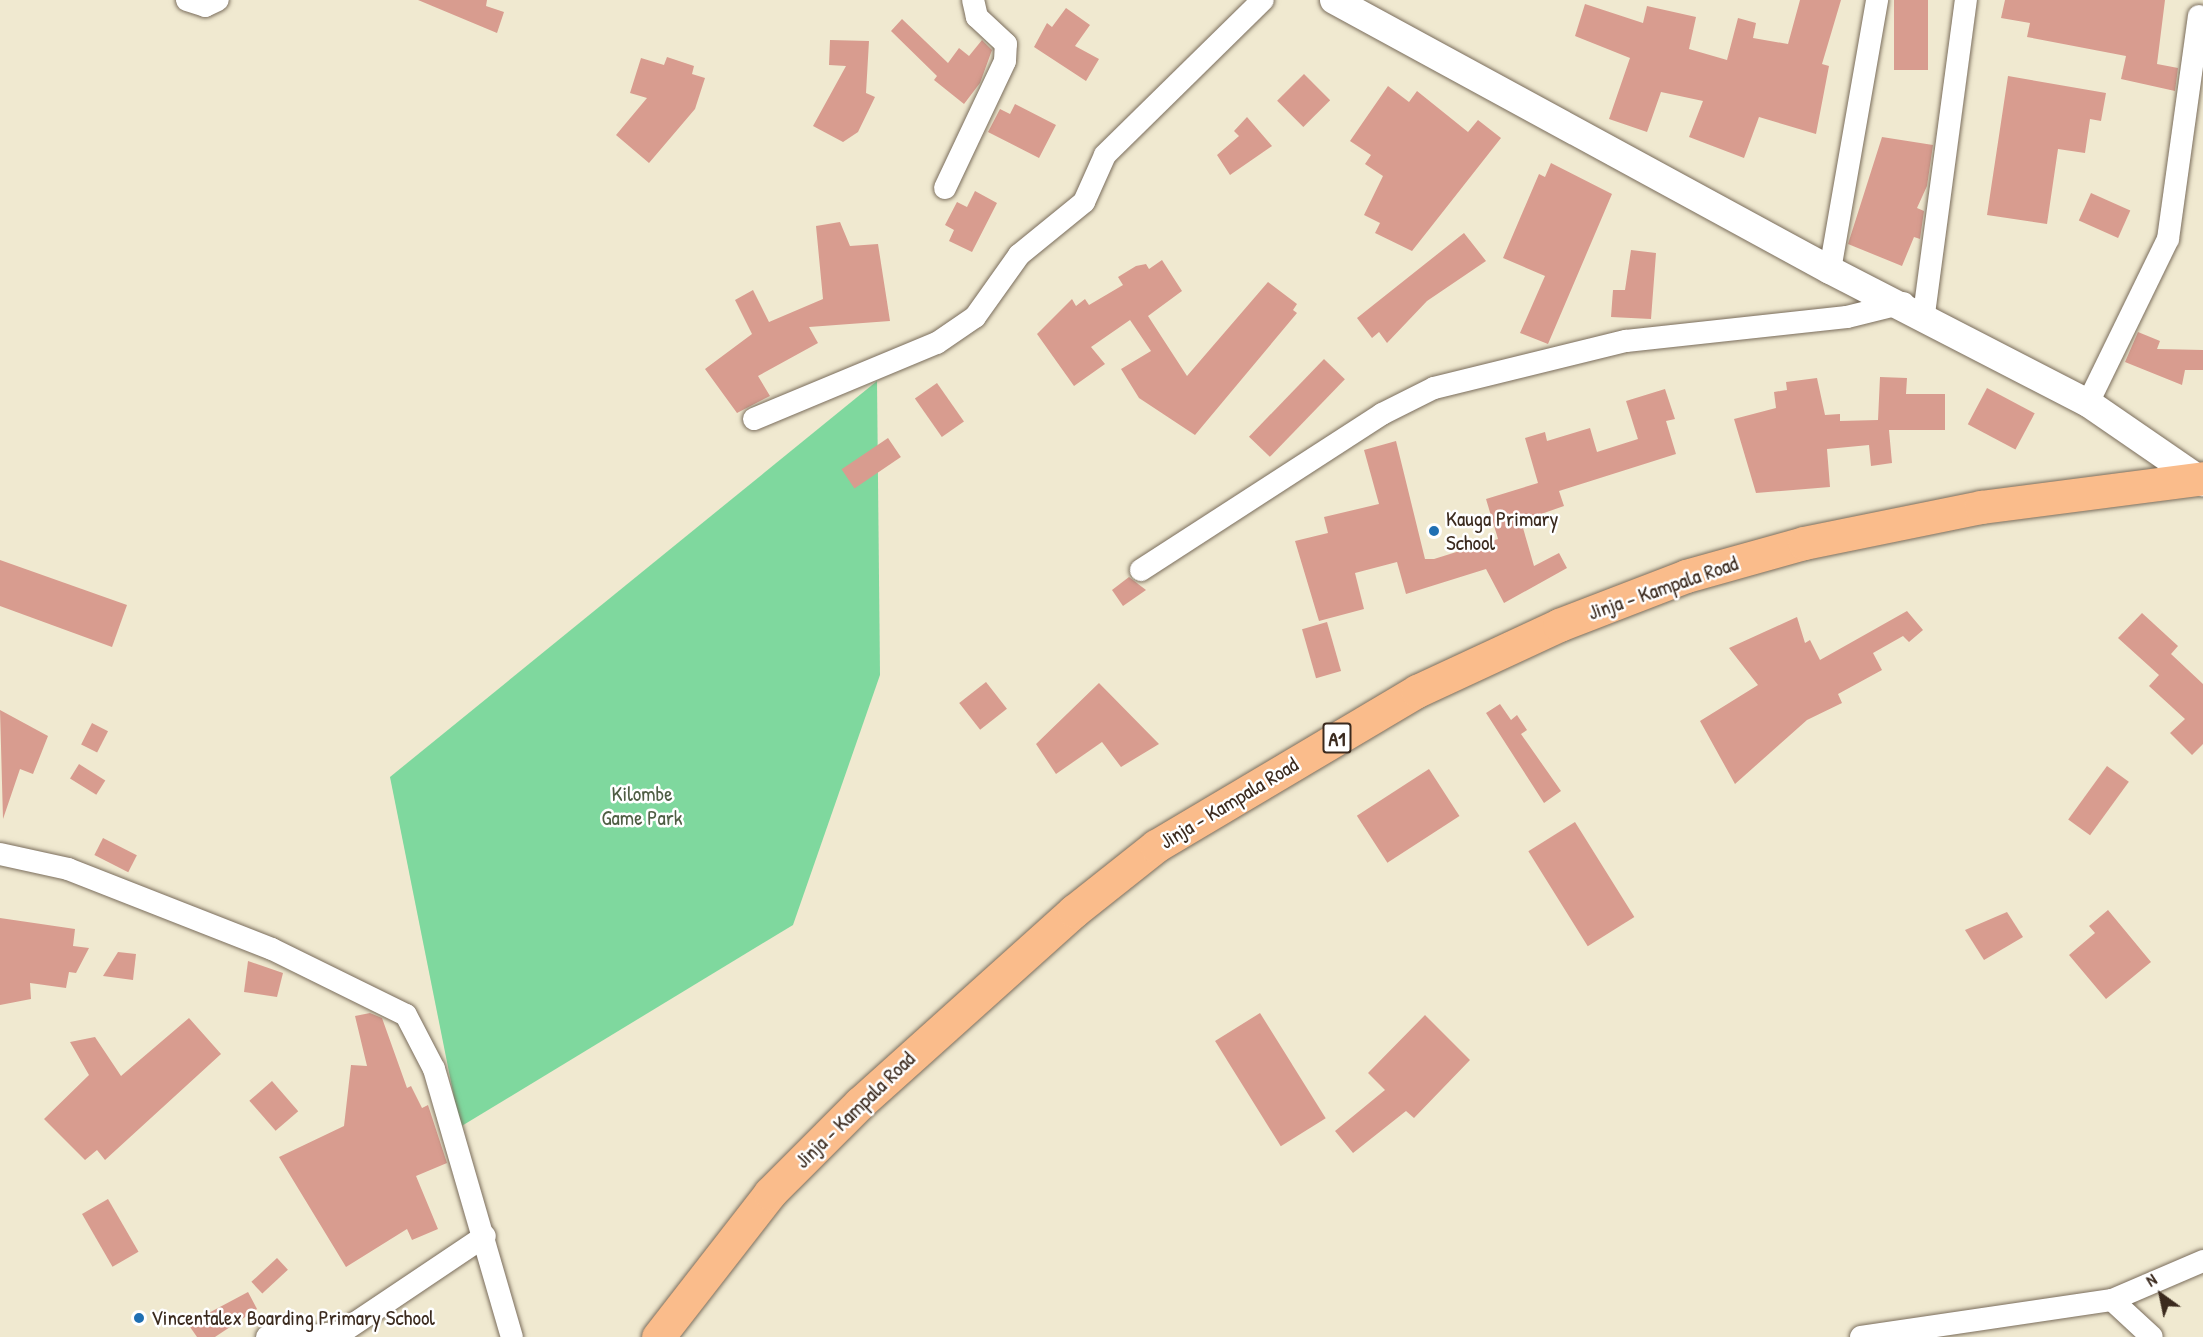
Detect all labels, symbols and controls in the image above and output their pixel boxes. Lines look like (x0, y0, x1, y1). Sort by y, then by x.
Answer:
place label: Kauga Primary School (1446, 506, 1558, 556)
marker: Kauga Primary School (1427, 524, 1441, 538)
street label: Jinja - Kampala Road (1585, 551, 1741, 625)
road number: A1 (1322, 721, 1352, 755)
street label: Jinja - Kampala Road (1155, 752, 1303, 854)
park label: Kilombe Game Park (602, 781, 682, 831)
street label: Jinja - Kampala Road (790, 1046, 920, 1174)
north arrow (2131, 1265, 2191, 1325)
text: N (2142, 1268, 2161, 1291)
place label: Vincentalex Boarding Primary School (151, 1305, 435, 1331)
marker: Vincentalex Boarding Primary School (132, 1311, 146, 1325)

